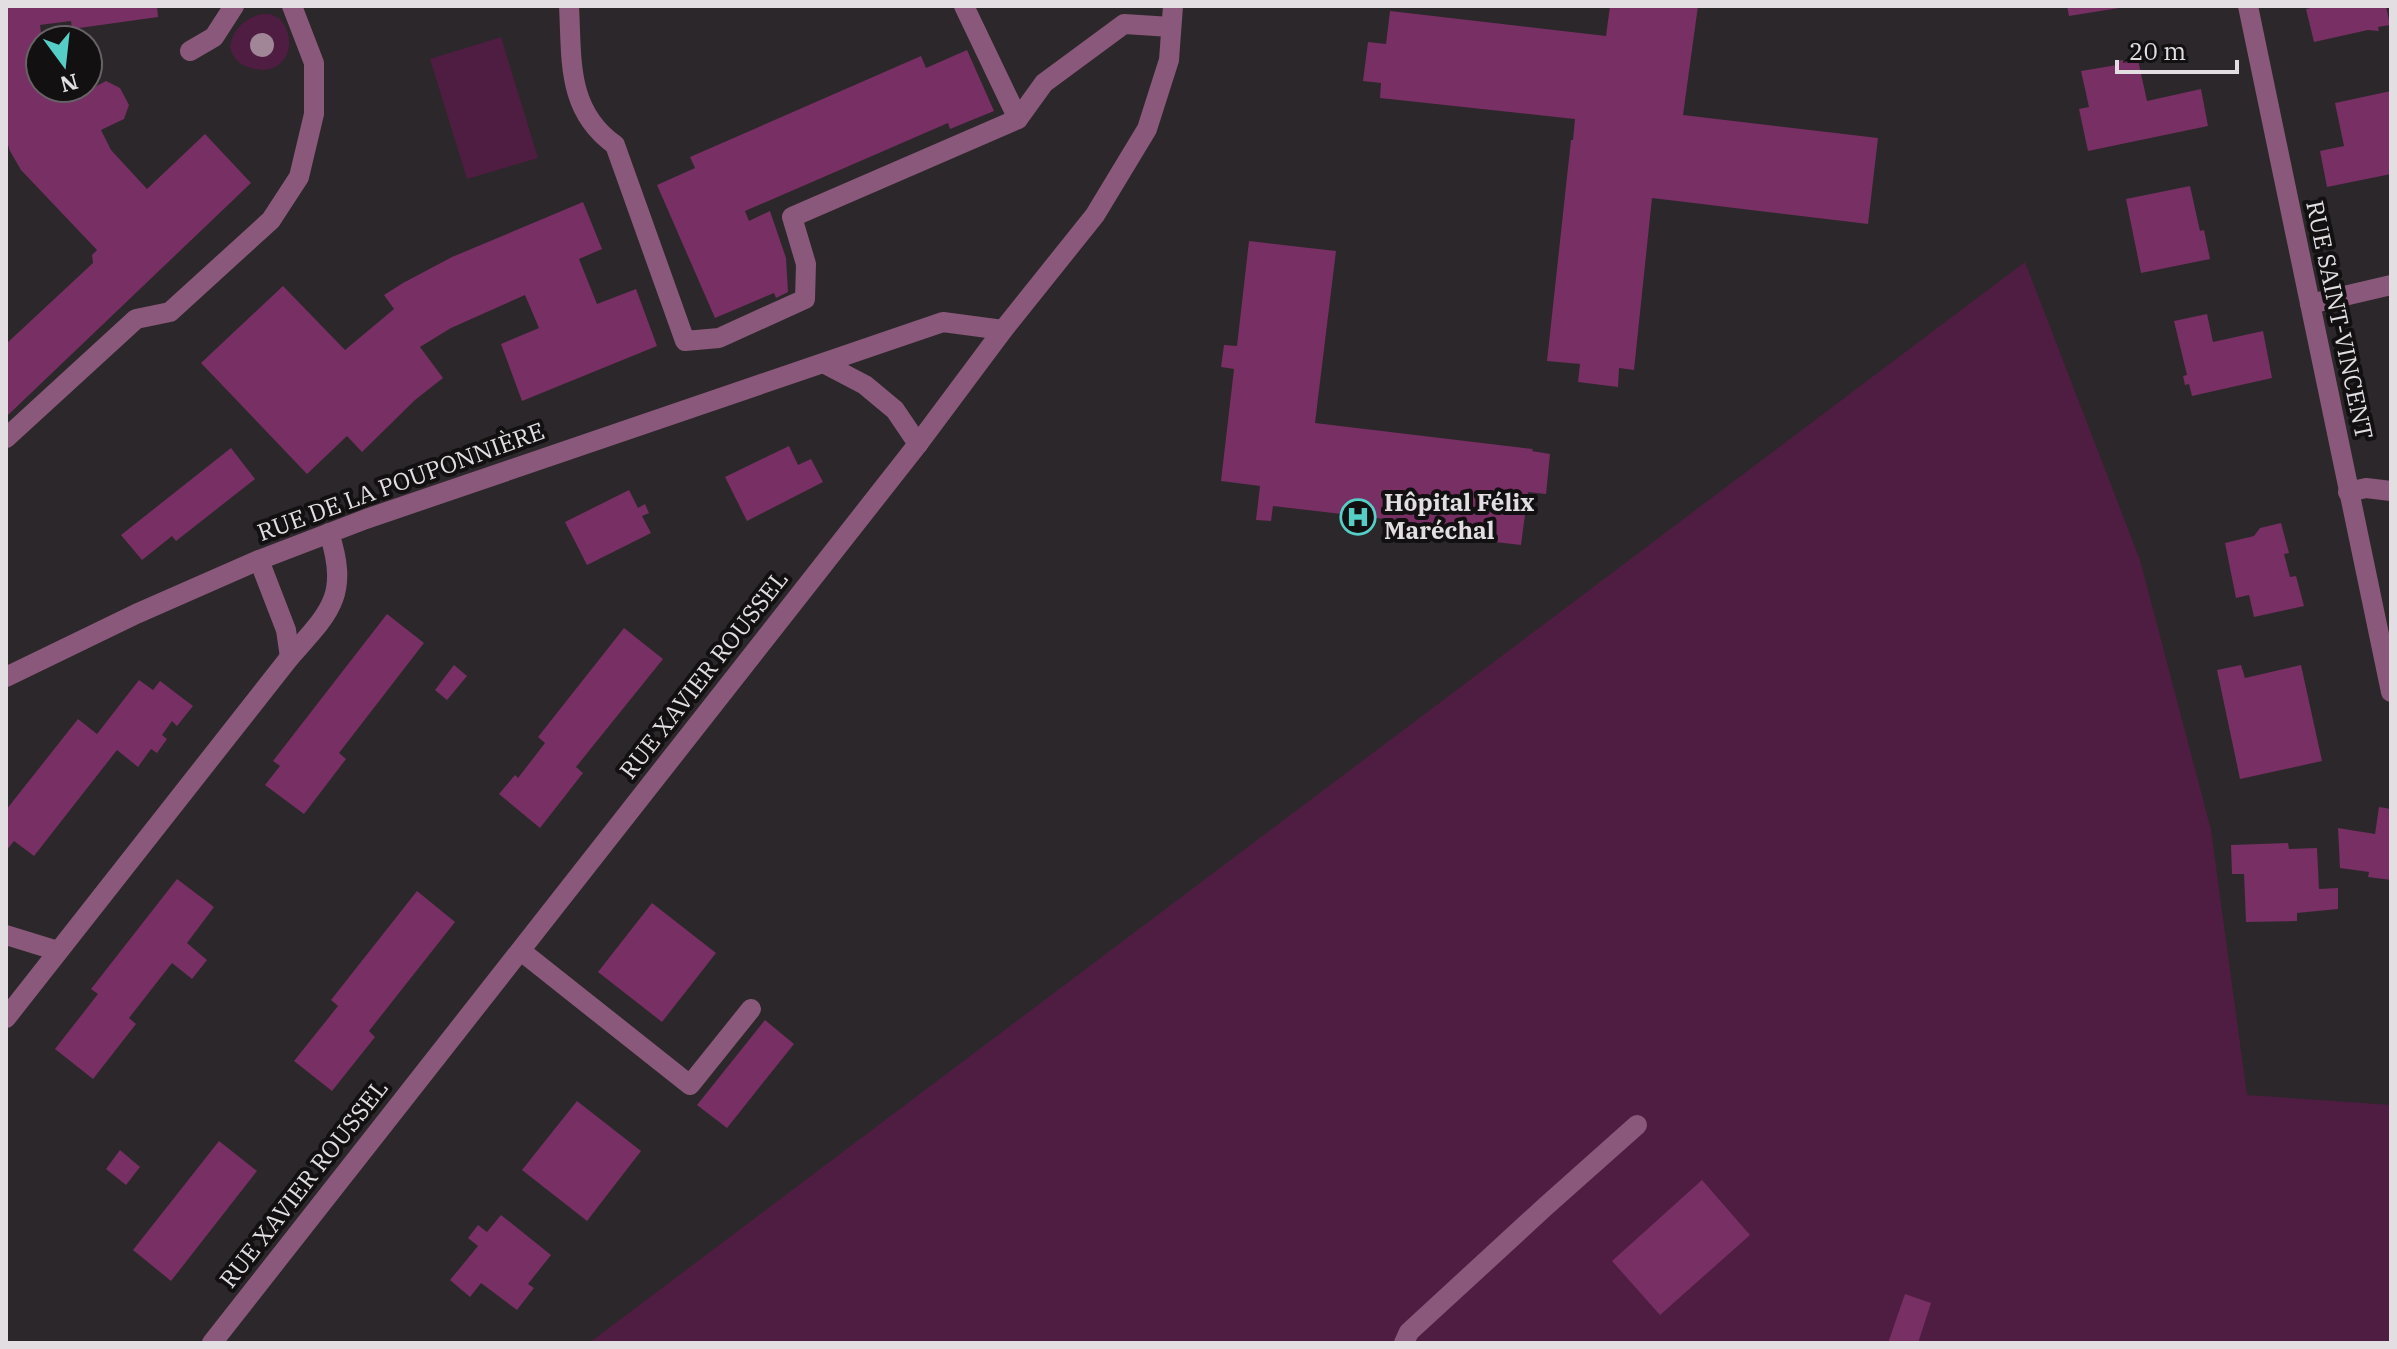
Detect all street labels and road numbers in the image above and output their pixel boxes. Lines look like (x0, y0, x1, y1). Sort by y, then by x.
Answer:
street label: RUE SAINT-VINCENT (2299, 198, 2381, 442)
street label: RUE DE LA POUPONNIÈRE (253, 414, 549, 548)
street label: RUE XAVIER ROUSSEL (612, 564, 795, 785)
street label: RUE XAVIER ROUSSEL (212, 1073, 395, 1294)

